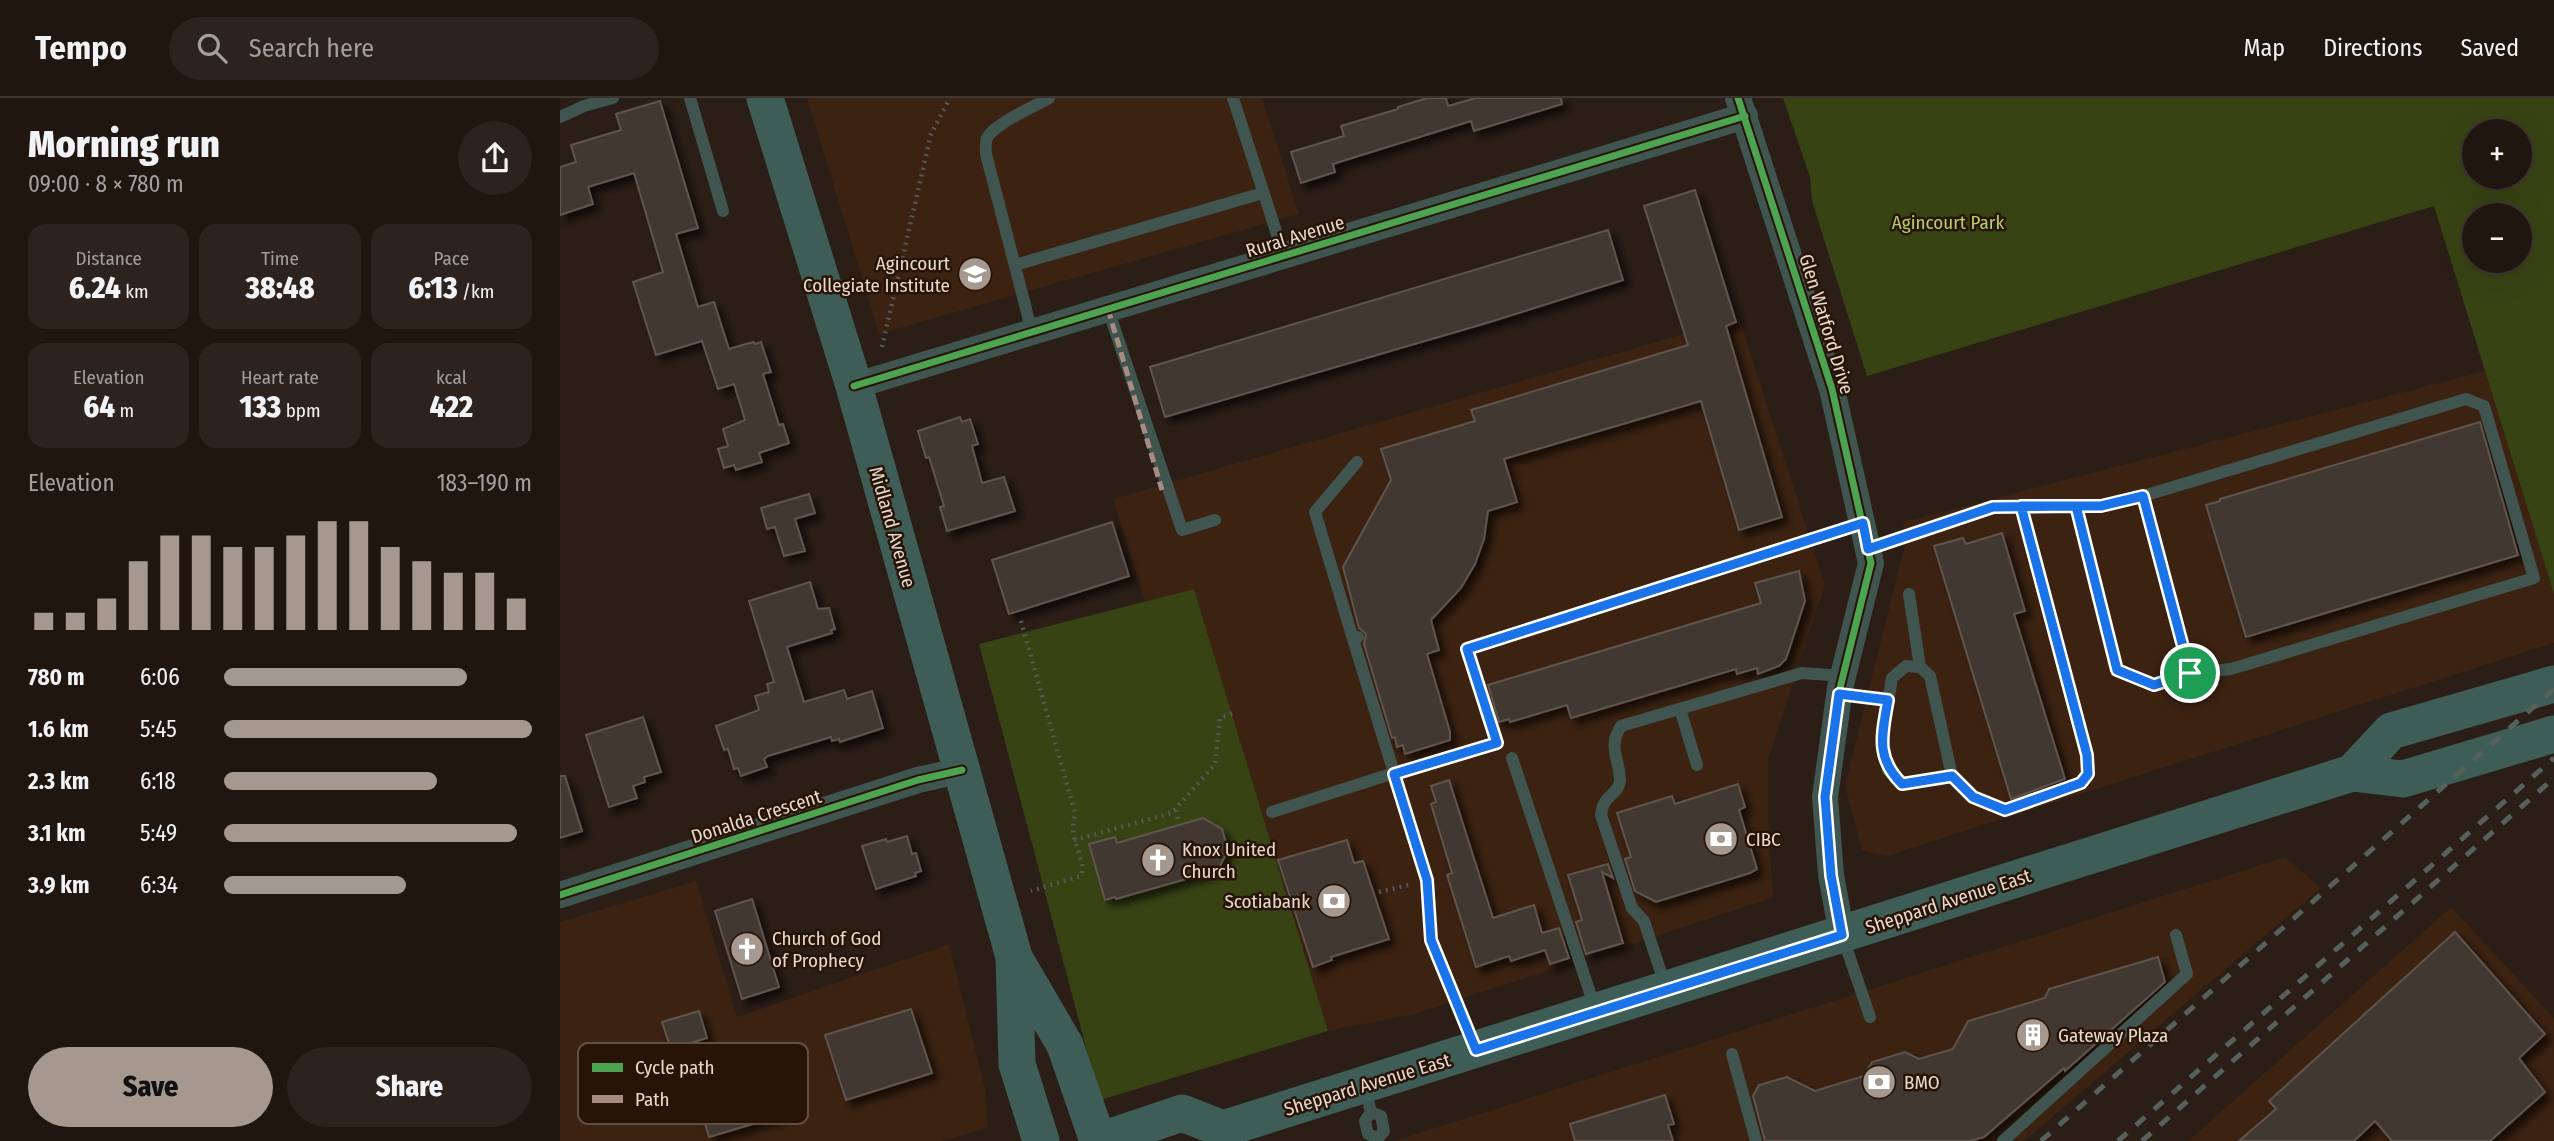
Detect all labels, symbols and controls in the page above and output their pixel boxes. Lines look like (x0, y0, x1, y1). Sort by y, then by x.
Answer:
search box (169, 17, 659, 80)
text: Tempo (35, 28, 127, 68)
icon: search (193, 29, 231, 67)
text: Search here (249, 33, 374, 64)
text: Map (2244, 34, 2285, 62)
text: Directions (2323, 34, 2422, 62)
text: Saved (2460, 34, 2519, 62)
map controls (2462, 119, 2532, 273)
button: + (2462, 119, 2532, 189)
text: Morning run (28, 121, 220, 167)
button: share (458, 121, 532, 195)
text: 09:00 · 8 × 780 m (28, 170, 184, 198)
button: − (2462, 203, 2532, 273)
street label: Rural Avenue (1243, 211, 1347, 262)
park label: Agincourt Park (1892, 211, 2004, 234)
text: Distance (75, 247, 142, 270)
text: Time (261, 247, 299, 270)
text: Pace (434, 247, 469, 270)
street label: Glen Watford Drive (1794, 251, 1859, 397)
place label: Agincourt Collegiate Institute (803, 252, 951, 297)
school or university icon: Agincourt Collegiate Institute (956, 255, 994, 293)
text: 6.24 (69, 270, 121, 306)
text: 38:48 (245, 270, 315, 306)
text: 6:13 (408, 270, 458, 306)
text: km (121, 280, 149, 303)
text: /km (458, 280, 494, 303)
text: Elevation (73, 366, 144, 389)
text: Heart rate (241, 366, 319, 389)
text: kcal (436, 366, 467, 389)
text: 64 (83, 389, 115, 425)
text: 133 (239, 389, 281, 425)
text: 422 (430, 389, 473, 425)
text: m (115, 399, 134, 422)
text: bpm (281, 399, 321, 422)
street label: Midland Avenue (864, 464, 921, 590)
text: Elevation (28, 469, 115, 497)
text: 183–190 m (437, 469, 532, 497)
pin (2160, 643, 2220, 703)
icon: arrive (2171, 654, 2209, 692)
text: 780 m (28, 663, 85, 691)
text: 6:06 (140, 663, 180, 691)
text: 1.6 km (28, 715, 89, 743)
text: 5:45 (140, 715, 177, 743)
text: 2.3 km (28, 767, 89, 795)
text: 6:18 (140, 767, 176, 795)
street label: Donalda Crescent (688, 784, 825, 848)
text: 3.1 km (28, 819, 86, 847)
text: 5:49 (140, 819, 177, 847)
bank icon: CIBC (1702, 820, 1740, 858)
place label: CIBC (1746, 828, 1781, 851)
place label: Knox United Church (1182, 838, 1276, 883)
church icon: Knox United Church (1139, 841, 1177, 879)
street label: Sheppard Avenue East (1862, 864, 2035, 939)
text: 3.9 km (28, 871, 90, 899)
text: 6:34 (140, 871, 178, 899)
bank icon: Scotiabank (1315, 882, 1353, 920)
place label: Scotiabank (1224, 890, 1310, 913)
place label: Church of God of Prophecy (772, 927, 881, 972)
church icon: Church of God of Prophecy (728, 930, 766, 968)
building icon: Gateway Plaza (2014, 1016, 2052, 1054)
place label: Gateway Plaza (2058, 1024, 2168, 1047)
legend (578, 1043, 808, 1124)
button: Save (28, 1047, 273, 1127)
button: Share (287, 1047, 532, 1127)
street label: Sheppard Avenue East (1281, 1048, 1454, 1121)
text: Cycle path (635, 1056, 714, 1079)
bank icon: BMO (1860, 1063, 1898, 1101)
place label: BMO (1904, 1071, 1940, 1094)
text: Path (635, 1088, 670, 1111)

